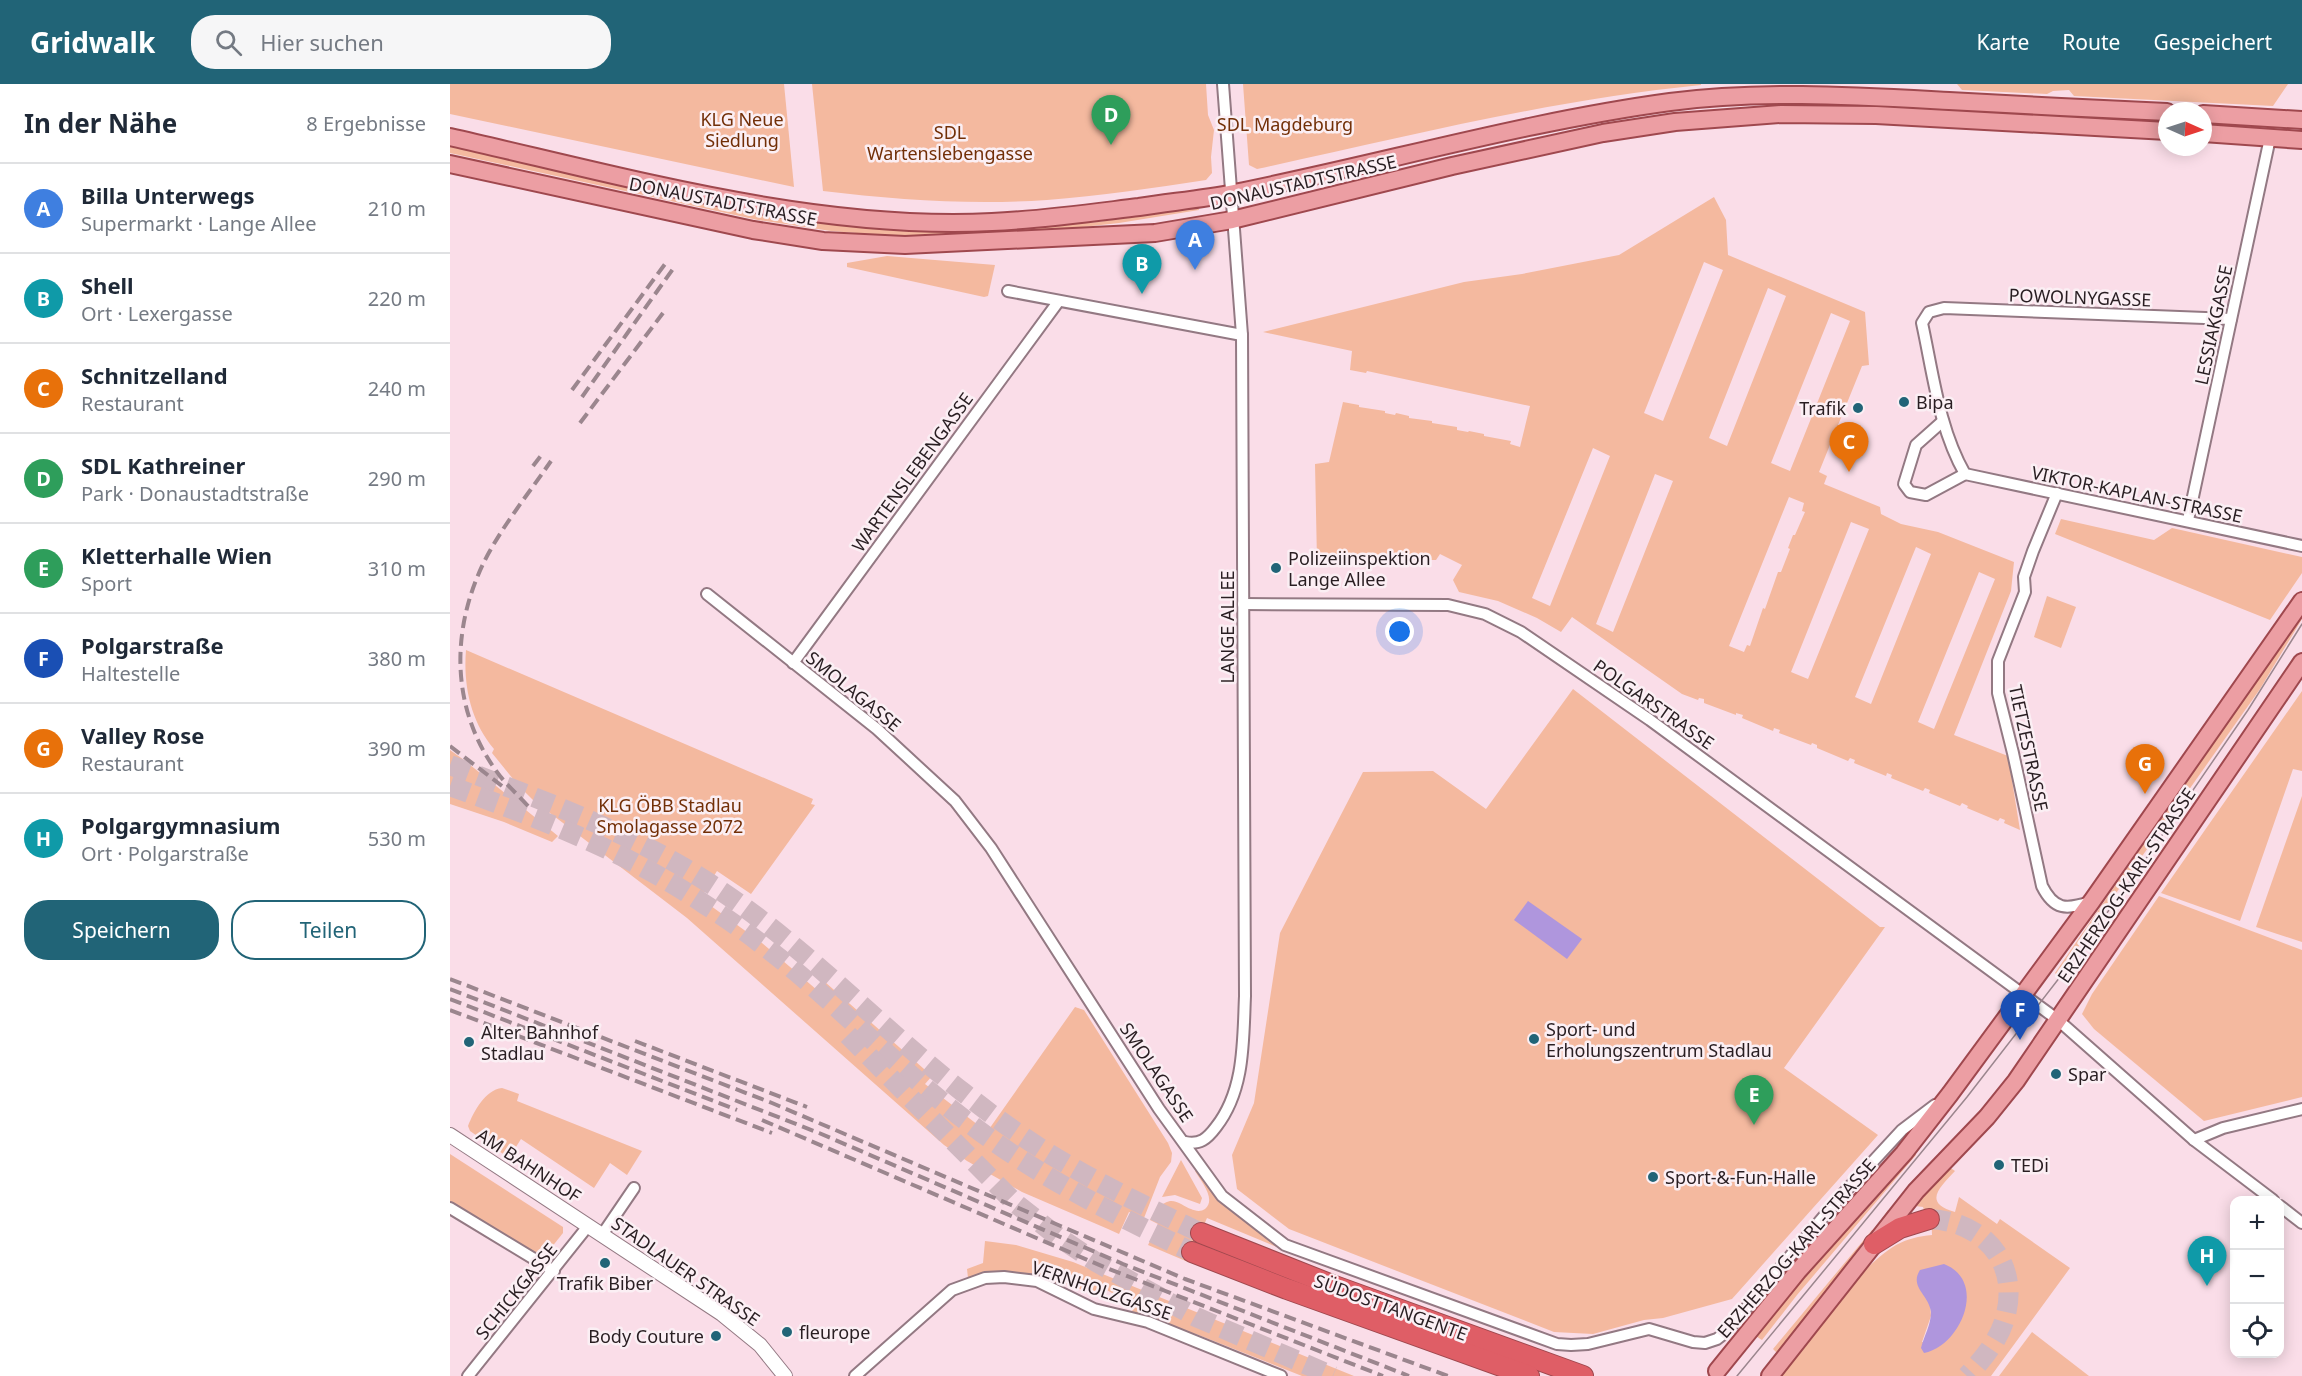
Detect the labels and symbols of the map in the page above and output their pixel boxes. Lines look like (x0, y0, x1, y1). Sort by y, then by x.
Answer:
pin: D (1092, 95, 1130, 145)
north arrow (2158, 102, 2212, 156)
park label: KLG Neue Siedlung (700, 107, 784, 152)
park label: SDL Magdeburg (1217, 112, 1353, 136)
park label: SDL Wartenslebengasse (867, 120, 1033, 165)
street label: DONAUSTADTSTRASSE (1207, 149, 1399, 215)
street label: DONAUSTADTSTRASSE (627, 171, 819, 231)
pin: A (1176, 220, 1214, 270)
pin: B (1122, 244, 1162, 294)
street label: LESSIAKGASSE (2189, 263, 2237, 387)
street label: POWOLNYGASSE (2008, 283, 2152, 311)
street label: WARTENSLEBENGASSE (846, 387, 978, 557)
place label: Bipa (1916, 390, 1954, 414)
marker: Bipa (1897, 395, 1911, 409)
place label: Trafik (1799, 396, 1846, 420)
marker: Trafik (1851, 401, 1865, 415)
pin: C (1830, 422, 1868, 472)
street label: VIKTOR-KAPLAN-STRASSE (2029, 460, 2245, 528)
place label: Polizeiinspektion Lange Allee (1288, 546, 1431, 591)
marker: Polizeiinspektion Lange Allee (1269, 561, 1283, 575)
street label: LANGE ALLEE (1215, 571, 1239, 683)
your location (1385, 617, 1414, 646)
street label: SMOLAGASSE (802, 645, 906, 737)
street label: POLGARSTRASSE (1589, 653, 1719, 755)
street label: TIETZESTRASSE (2004, 683, 2054, 813)
pin: G (2126, 744, 2164, 794)
street label: ERZHERZOG-KARL-STRASSE (2052, 783, 2200, 987)
park label: KLG ÖBB Stadlau Smolagasse 2072 (597, 793, 743, 838)
pin: F (2000, 990, 2040, 1040)
place label: Sport- und Erholungszentrum Stadlau (1546, 1017, 1772, 1062)
street label: SMOLAGASSE (1115, 1018, 1199, 1126)
place label: Alter Bahnhof Stadlau (481, 1020, 599, 1065)
marker: Sport- und Erholungszentrum Stadlau (1527, 1032, 1541, 1046)
marker: Alter Bahnhof Stadlau (462, 1035, 476, 1049)
place label: Spar (2068, 1062, 2107, 1086)
marker: Spar (2049, 1067, 2063, 1081)
pin: E (1734, 1076, 1774, 1125)
street label: AM BAHNHOF (472, 1122, 586, 1208)
street label: ERZHERZOG-KARL-STRASSE (1711, 1153, 1881, 1343)
place label: TEDi (2011, 1153, 2049, 1177)
marker: TEDi (1992, 1158, 2006, 1172)
place label: Sport-&-Fun-Halle (1665, 1165, 1816, 1189)
marker: Sport-&-Fun-Halle (1646, 1170, 1660, 1184)
street label: STADLAUER STRASSE (607, 1211, 765, 1331)
pin: H (2188, 1236, 2226, 1286)
street label: SCHICKGASSE (470, 1238, 562, 1344)
street label: VERNHOLZGASSE (1029, 1255, 1175, 1325)
marker: Trafik Biber (598, 1256, 612, 1270)
street label: SÜDOSTTANGENTE (1311, 1268, 1471, 1346)
place label: Trafik Biber (557, 1271, 654, 1295)
place label: fleurope (799, 1320, 870, 1344)
place label: Body Couture (588, 1324, 704, 1348)
marker: fleurope (780, 1325, 794, 1339)
marker: Body Couture (709, 1329, 723, 1343)

